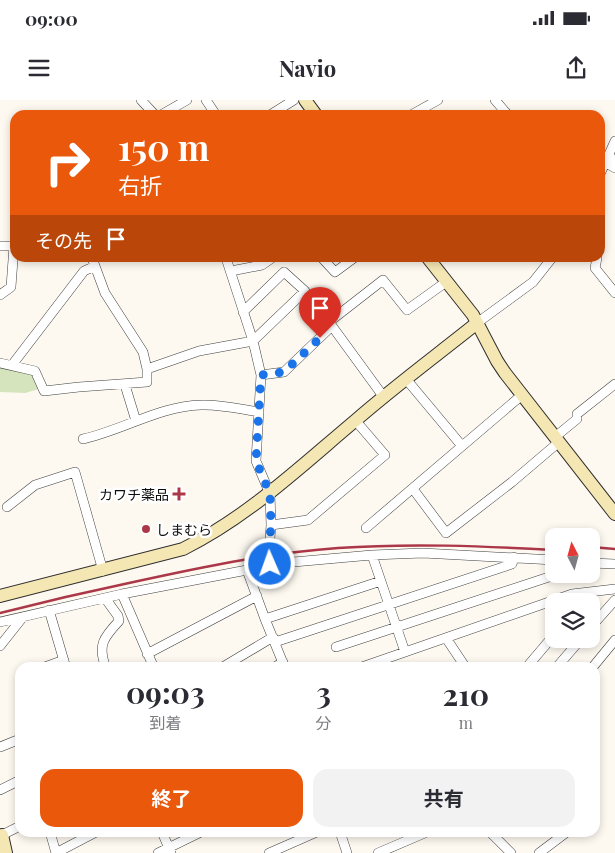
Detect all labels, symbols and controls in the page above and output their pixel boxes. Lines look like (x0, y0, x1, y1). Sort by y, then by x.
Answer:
text: 09:00 (25, 5, 78, 31)
text: Navio (279, 53, 336, 83)
icon: menu (25, 54, 53, 82)
icon: share (562, 54, 590, 82)
text: 150 m (118, 123, 209, 170)
icon: right (35, 130, 100, 195)
text: 右折 (118, 170, 162, 200)
icon: arrive (102, 225, 130, 253)
text: その先 (35, 227, 92, 253)
pin (299, 287, 341, 338)
icon: arrive (306, 294, 334, 322)
place label: カワチ薬品 (99, 485, 169, 504)
marker: カワチ薬品 (173, 488, 185, 500)
place label: しまむら (156, 520, 212, 539)
marker: しまむら (140, 523, 152, 535)
north arrow (545, 528, 600, 582)
map controls (545, 528, 600, 648)
position arrow (243, 537, 295, 589)
button: layers (545, 593, 600, 648)
text: 09:03 (126, 672, 205, 712)
text: 3 (316, 672, 331, 712)
text: 210 (443, 674, 489, 714)
text: 到着 (149, 712, 181, 733)
text: 分 (316, 712, 332, 733)
text: m (459, 712, 473, 733)
button: 終了 (40, 769, 303, 827)
button: 共有 (313, 769, 575, 827)

